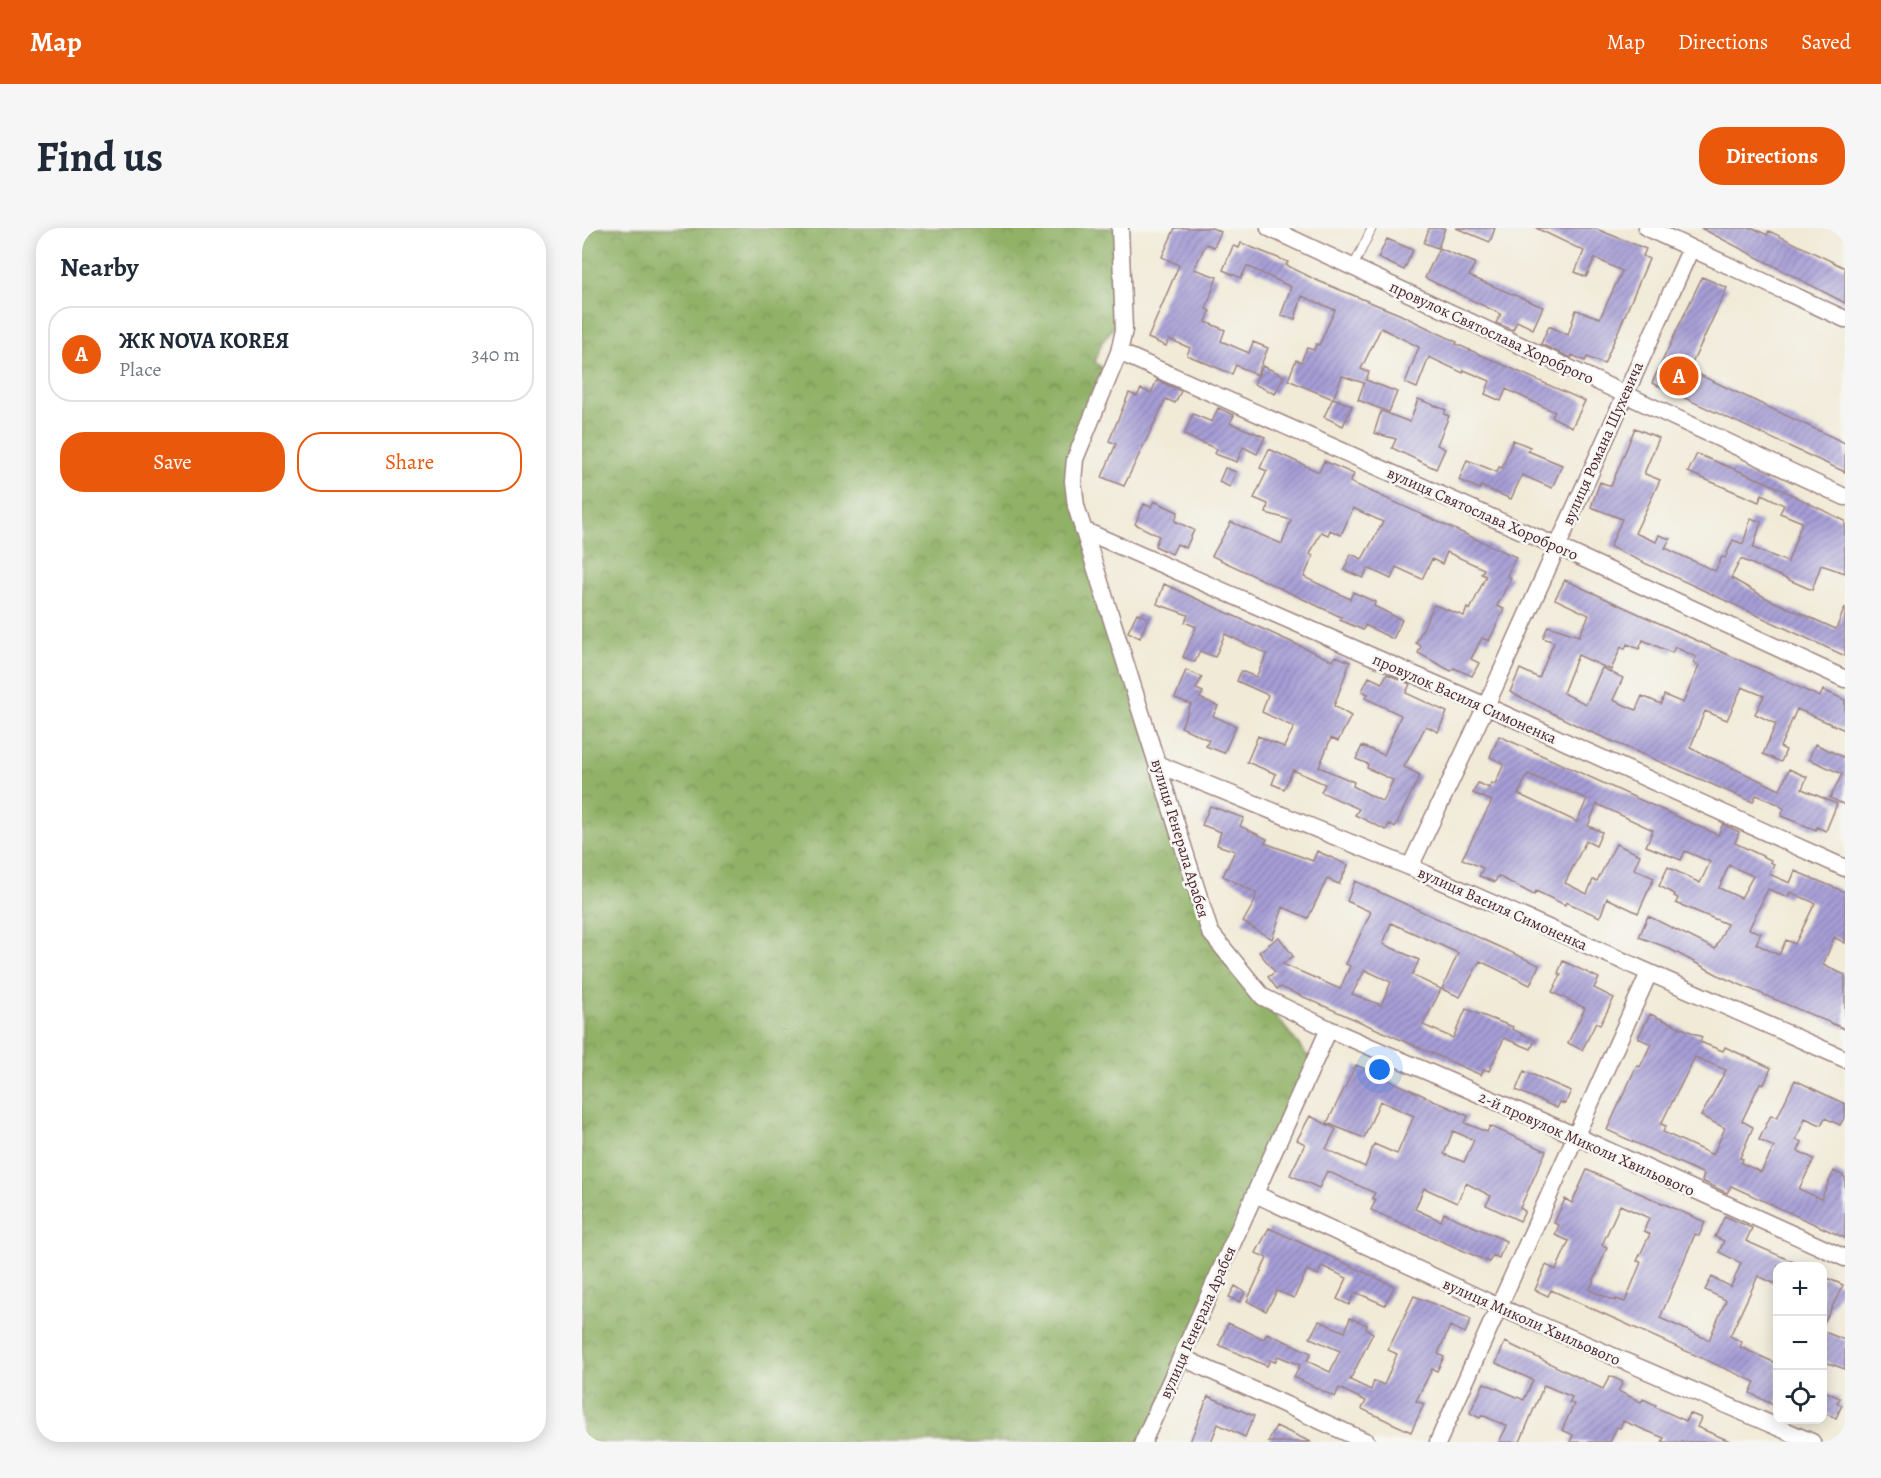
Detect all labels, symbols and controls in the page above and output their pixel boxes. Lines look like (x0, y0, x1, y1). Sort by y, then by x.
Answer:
text: Map (30, 23, 82, 61)
text: Map (1607, 28, 1645, 56)
text: Directions (1678, 28, 1768, 56)
text: Saved (1801, 28, 1851, 56)
button: Directions (1699, 127, 1845, 185)
text: Find us (36, 128, 163, 185)
text: Nearby (60, 250, 139, 285)
street label: провулок Святослава Хороброго (1386, 276, 1597, 390)
text: ЖК NOVA KOREЯ (119, 326, 289, 356)
text: A (75, 341, 88, 368)
text: 340 m (471, 341, 520, 368)
pin: A (1660, 354, 1698, 398)
text: Place (119, 356, 161, 383)
street label: вулиця Романа Шухевича (1557, 358, 1649, 529)
button: Save (60, 432, 285, 492)
button: Share (297, 432, 522, 492)
street label: вулиця Святослава Хороброго (1384, 462, 1582, 566)
street label: провулок Василя Симоненка (1369, 648, 1561, 750)
street label: вулиця Генерала Арабея (1145, 756, 1215, 921)
street label: вулиця Василя Симоненка (1414, 862, 1591, 956)
your location (1365, 1055, 1394, 1084)
street label: 2-й провулок Миколи Хвильового (1475, 1086, 1698, 1202)
street label: вулиця Генерала Арабея (1154, 1242, 1242, 1402)
map controls (1773, 1262, 1827, 1424)
button: + (1773, 1262, 1827, 1316)
street label: вулиця Миколи Хвильового (1439, 1273, 1624, 1371)
button: − (1773, 1316, 1827, 1370)
button: locate (1773, 1370, 1827, 1424)

